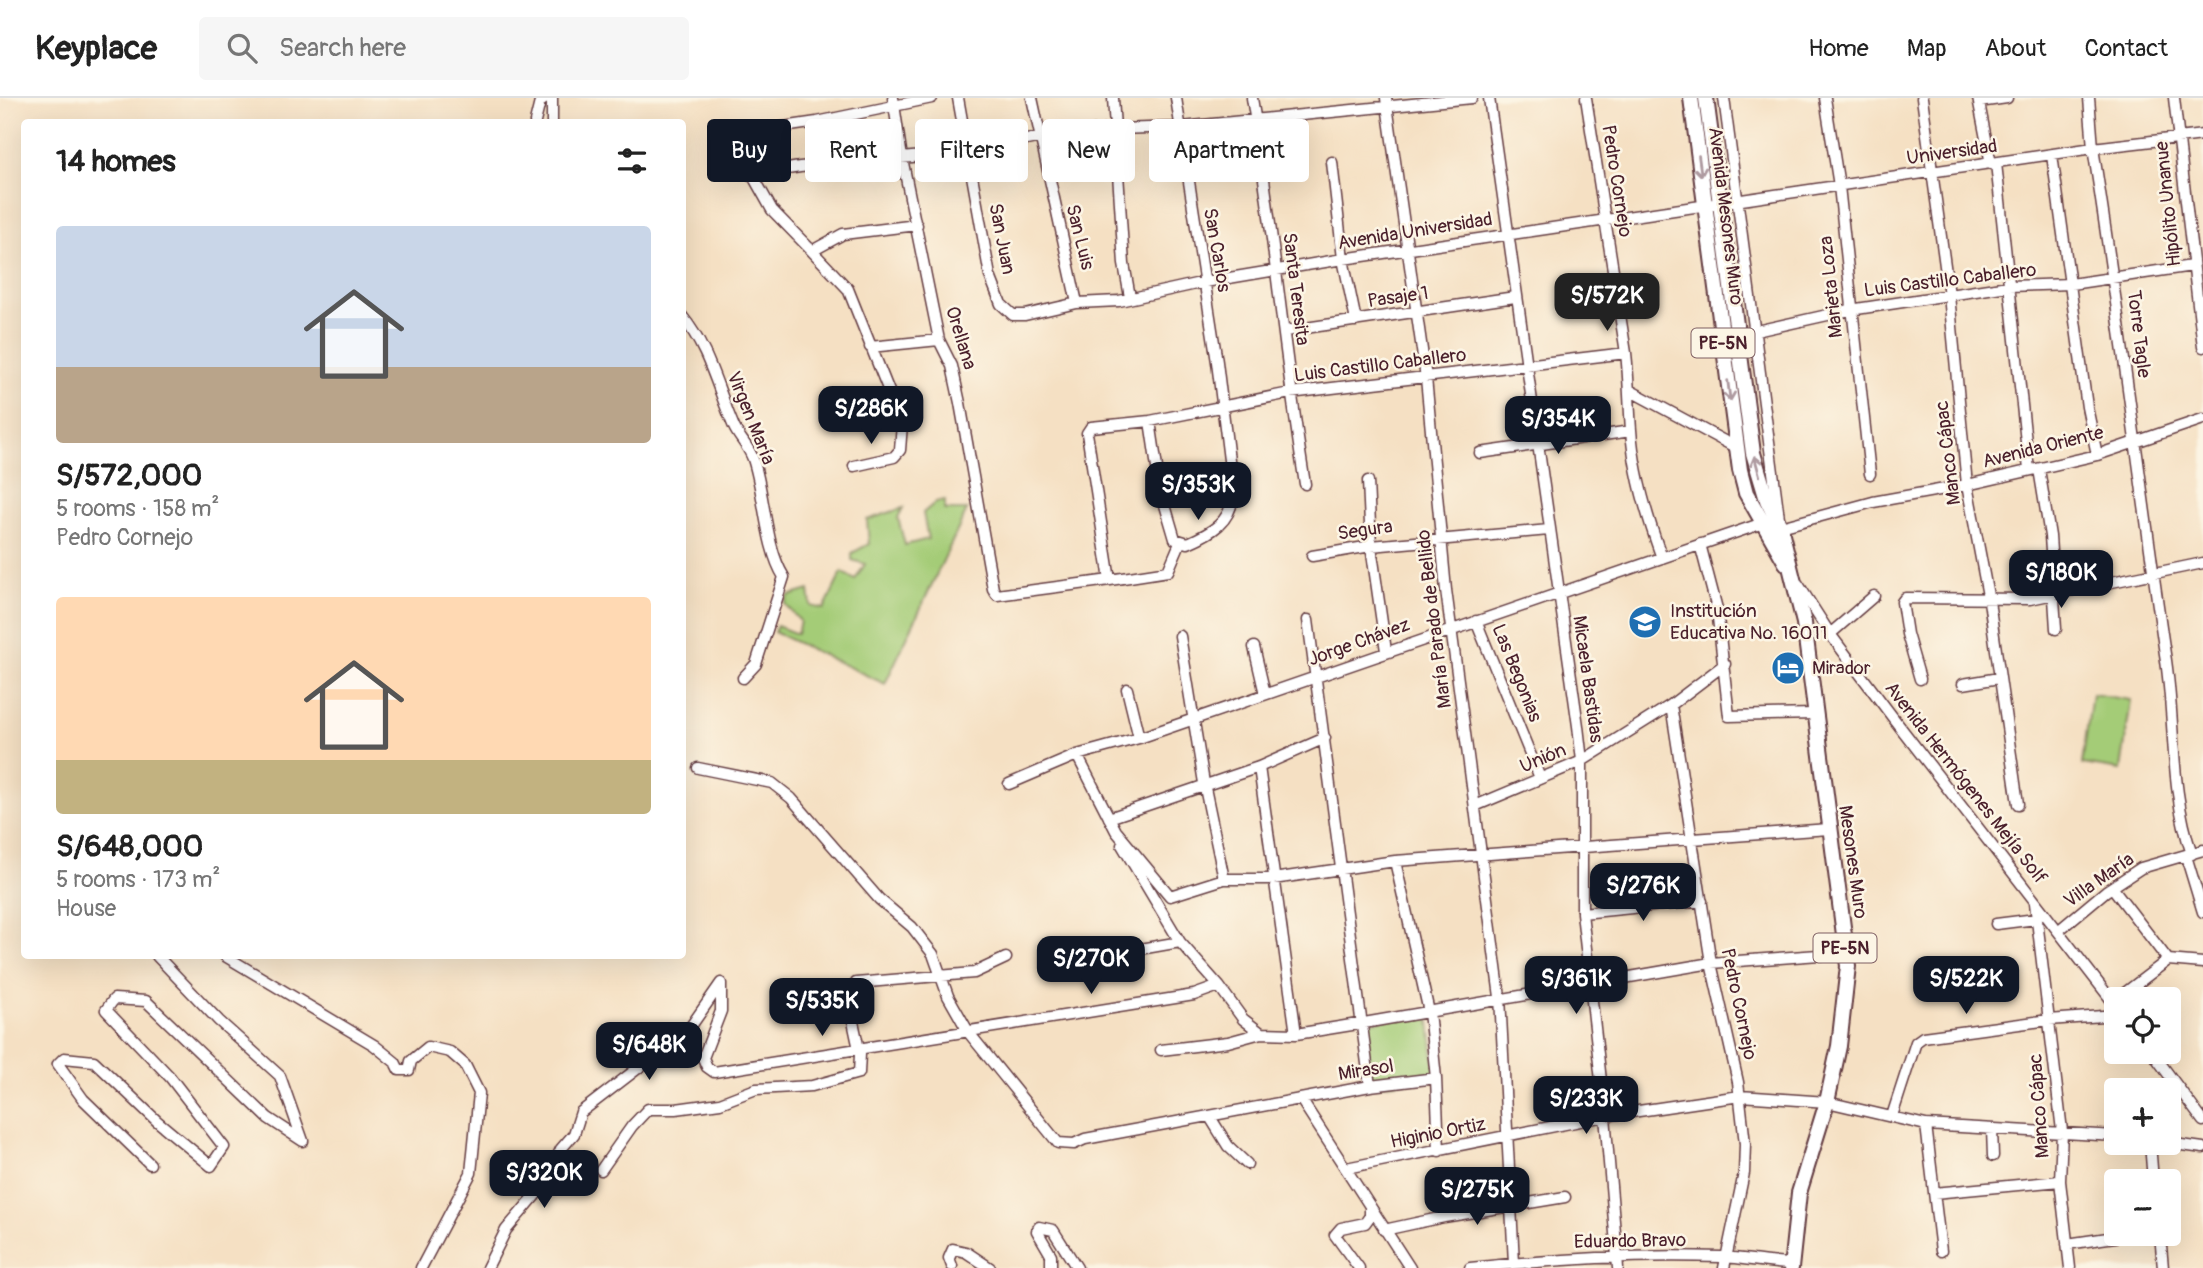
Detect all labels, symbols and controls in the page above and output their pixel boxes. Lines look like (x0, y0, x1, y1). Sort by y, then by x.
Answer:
search box (199, 17, 689, 80)
text: Keyplace (35, 28, 157, 69)
icon: search (223, 29, 261, 67)
text: Search here (279, 32, 406, 64)
text: Home (1808, 34, 1869, 63)
text: Map (1907, 34, 1947, 63)
text: About (1985, 34, 2047, 63)
text: Contact (2085, 34, 2168, 63)
chip: Buy (707, 119, 791, 182)
chip: Rent (805, 119, 901, 182)
chip: Filters (915, 119, 1028, 182)
chip: New (1042, 119, 1135, 182)
chip: Apartment (1149, 119, 1309, 182)
street label: Pedro Cornejo (1596, 123, 1638, 239)
street label: Avenida Mesones Muro (1703, 126, 1749, 306)
street label: Universidad (1905, 134, 1999, 170)
street label: Hipólito Unanue (2149, 139, 2187, 268)
icon: filters (613, 142, 651, 180)
text: 14 homes (56, 143, 176, 180)
one-way arrow (1694, 154, 1707, 177)
street label: San Juan (983, 201, 1021, 277)
street label: San Luis (1060, 202, 1100, 273)
street label: San Carlos (1198, 206, 1236, 294)
street label: Avenida Universidad (1336, 207, 1494, 255)
street label: Santa Teresita (1277, 231, 1315, 347)
street label: Marieta Loza (1814, 235, 1848, 339)
street label: Luis Castillo Caballero (1862, 258, 2038, 302)
icon: home (291, 271, 417, 397)
pin: S/572K (1550, 274, 1664, 333)
street label: Pasaje 1 (1366, 281, 1430, 313)
text: S/572K (1570, 281, 1644, 310)
street label: Torre Tagle (2122, 289, 2156, 380)
street label: Orellana (940, 304, 982, 373)
road number: PE-5N (1692, 328, 1754, 358)
street label: Luis Castillo Caballero (1292, 343, 1468, 387)
street label: Virgen María (721, 368, 781, 468)
one-way arrow (1723, 379, 1736, 402)
pin: S/286K (814, 386, 928, 446)
text: S/286K (834, 394, 908, 423)
pin: S/354K (1501, 396, 1615, 456)
street label: Manco Cápac (1930, 399, 1966, 506)
text: S/354K (1521, 404, 1595, 433)
street label: Avenida Oriente (1980, 420, 2107, 474)
one-way arrow (1749, 455, 1762, 477)
text: S/572,000 (56, 457, 202, 494)
pin: S/353K (1141, 462, 1255, 522)
text: S/353K (1161, 470, 1235, 499)
text: 5 rooms · 158 m² (56, 494, 219, 523)
street label: Segura (1336, 514, 1394, 546)
text: Pedro Cornejo (56, 523, 193, 552)
street label: María Parado de Bellido (1411, 528, 1457, 710)
pin: S/180K (2004, 550, 2118, 610)
text: S/180K (2025, 558, 2097, 587)
place label: Institución Educativa No. 16011 (1670, 599, 1827, 645)
school or university icon: Institución Educativa No. 16011 (1626, 603, 1664, 641)
street label: Jorge Chávez (1305, 612, 1413, 671)
street label: Micaela Bastidas (1567, 614, 1609, 745)
street label: Las Begonias (1487, 621, 1548, 726)
icon: home (291, 642, 417, 768)
hotel icon: Mirador (1769, 649, 1807, 687)
place label: Mirador (1812, 656, 1871, 680)
street label: Avenida Hermógenes Mejía Solf (1879, 677, 2053, 889)
street label: Unión (1516, 738, 1570, 778)
street label: Mesones Muro (1833, 804, 1873, 920)
text: S/648,000 (56, 828, 203, 865)
street label: Villa María (2059, 847, 2139, 913)
pin: S/276K (1586, 864, 1700, 923)
text: 5 rooms · 173 m² (56, 865, 220, 894)
text: S/276K (1606, 871, 1680, 900)
text: House (56, 894, 116, 923)
road number: PE-5N (1814, 934, 1876, 962)
pin: S/270K (1034, 936, 1148, 996)
text: S/270K (1053, 944, 1129, 973)
street label: Pedro Cornejo (1715, 946, 1763, 1062)
pin: S/361K (1519, 956, 1633, 1016)
pin: S/522K (1909, 956, 2023, 1016)
text: S/361K (1541, 964, 1611, 993)
text: S/522K (1929, 964, 2003, 993)
pin: S/535K (765, 978, 879, 1038)
text: S/535K (785, 986, 859, 1015)
map controls (2104, 987, 2181, 1246)
button: locate (2104, 987, 2181, 1064)
pin: S/648K (592, 1023, 706, 1082)
text: S/648K (612, 1030, 686, 1059)
street label: Manco Cápac (2023, 1053, 2055, 1159)
street label: Mirasol (1337, 1054, 1395, 1086)
pin: S/233K (1529, 1076, 1643, 1136)
button: + (2104, 1078, 2181, 1155)
text: S/233K (1549, 1084, 1623, 1113)
street label: Higinio Ortiz (1388, 1112, 1488, 1154)
pin: S/320K (487, 1150, 601, 1210)
text: S/320K (506, 1158, 582, 1187)
pin: S/275K (1420, 1168, 1534, 1227)
button: − (2104, 1169, 2181, 1246)
text: S/275K (1440, 1175, 1514, 1204)
street label: Eduardo Bravo (1574, 1228, 1686, 1254)

